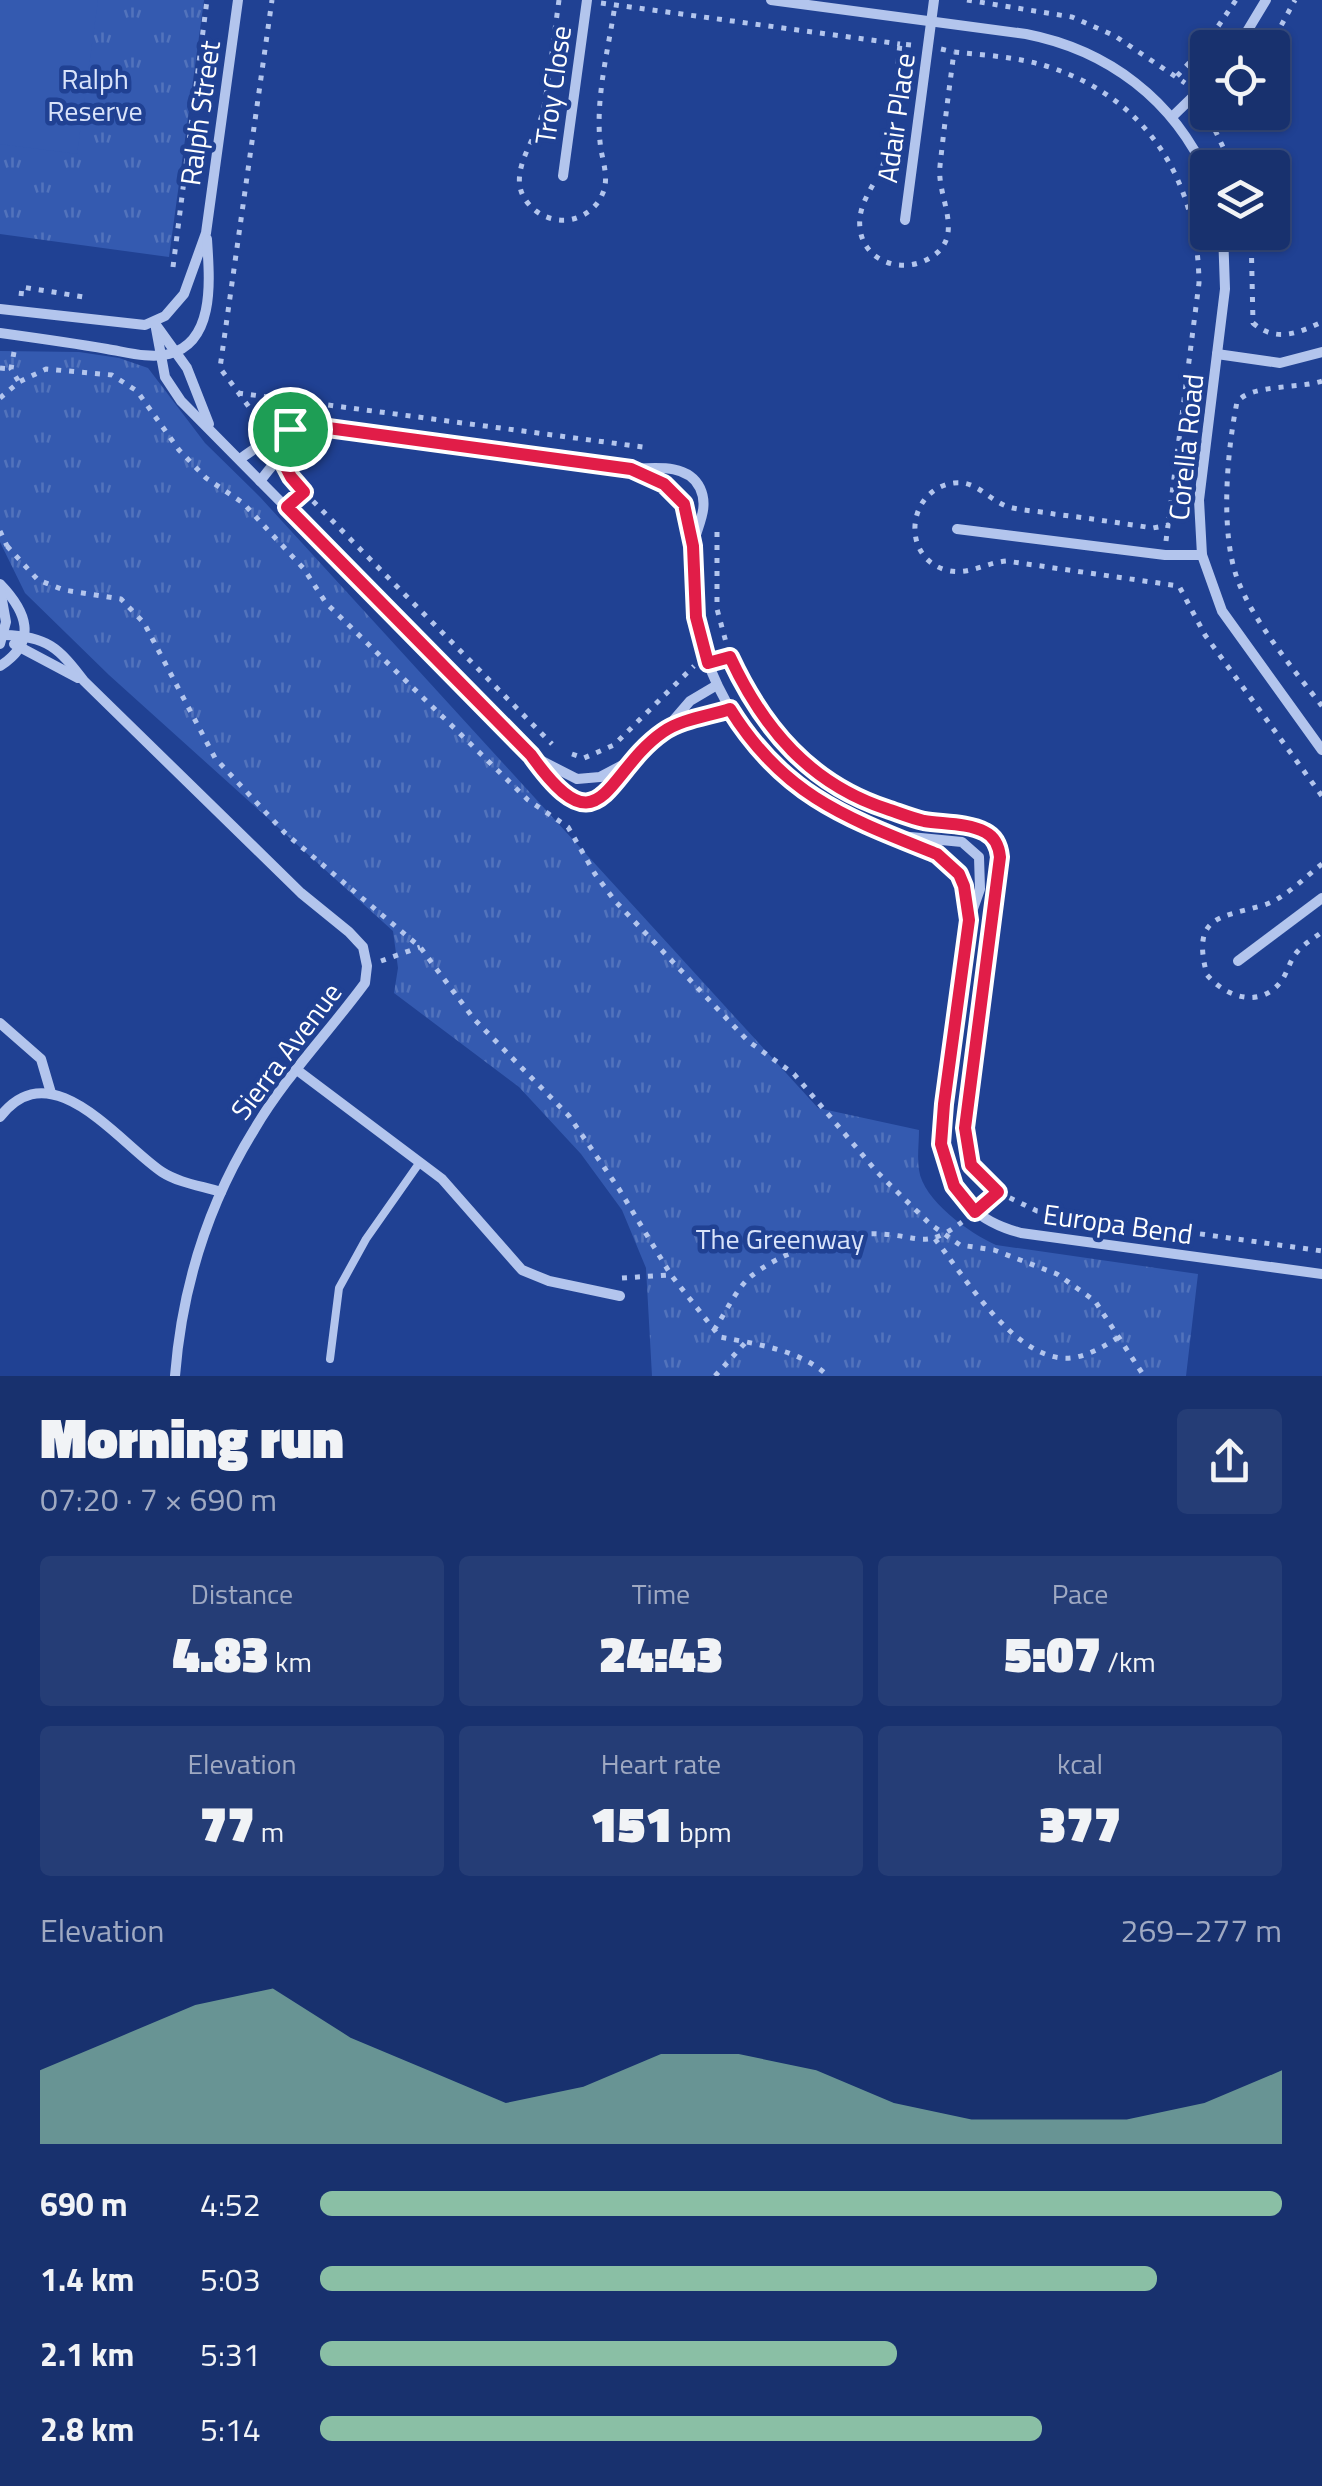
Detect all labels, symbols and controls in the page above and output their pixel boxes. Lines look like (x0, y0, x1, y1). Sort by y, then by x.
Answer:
street label: Troy Close (523, 23, 582, 147)
map controls (1190, 30, 1290, 250)
button: locate (1190, 30, 1290, 130)
street label: Ralph Street (168, 38, 231, 188)
street label: Adair Place (865, 50, 926, 186)
park label: Ralph Reserve (47, 57, 143, 132)
button: layers (1190, 150, 1290, 250)
street label: Corella Road (1156, 372, 1215, 522)
pin (248, 387, 333, 472)
icon: arrive (263, 402, 318, 457)
street label: Sierra Avenue (219, 973, 352, 1129)
street label: Europa Bend (1041, 1192, 1196, 1255)
park label: The Greenway (696, 1217, 864, 1260)
text: Morning run (40, 1396, 344, 1479)
button: share (1177, 1409, 1282, 1514)
text: 07:20 · 7 × 690 m (40, 1475, 277, 1523)
text: Distance (191, 1572, 293, 1615)
text: Time (632, 1572, 690, 1615)
text: Pace (1052, 1572, 1108, 1615)
text: 4.83 (172, 1615, 269, 1691)
text: 24:43 (599, 1615, 723, 1691)
text: 5:07 (1004, 1615, 1101, 1691)
text: km (269, 1640, 312, 1683)
text: /km (1101, 1640, 1156, 1683)
text: Elevation (188, 1742, 296, 1785)
text: Heart rate (601, 1742, 721, 1785)
text: kcal (1057, 1742, 1103, 1785)
text: 77 (200, 1785, 255, 1861)
text: 151 (590, 1785, 673, 1861)
text: 377 (1039, 1785, 1121, 1861)
text: m (255, 1810, 284, 1853)
text: bpm (673, 1810, 732, 1853)
text: Elevation (40, 1906, 164, 1954)
text: 269–277 m (1120, 1906, 1282, 1954)
text: 690 m (40, 2180, 128, 2228)
text: 4:52 (200, 2180, 261, 2228)
text: 1.4 km (40, 2255, 134, 2303)
text: 5:03 (200, 2255, 261, 2303)
text: 2.1 km (40, 2330, 134, 2378)
text: 5:31 (200, 2330, 261, 2378)
text: 2.8 km (40, 2405, 134, 2453)
text: 5:14 (200, 2405, 261, 2453)

